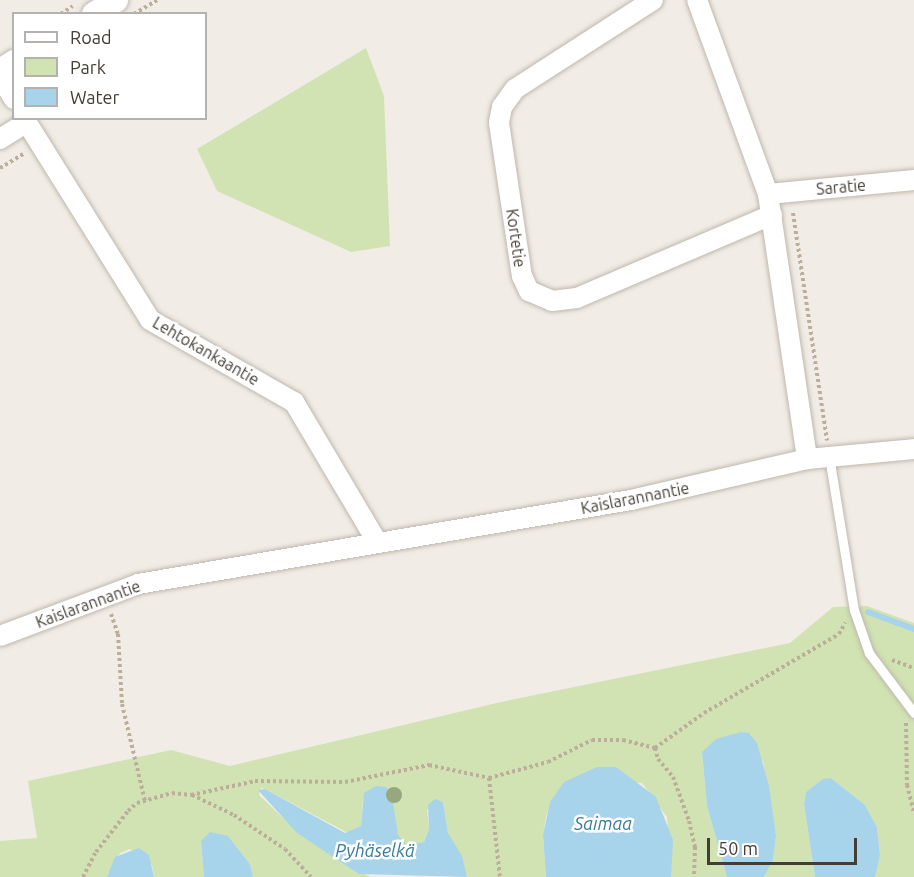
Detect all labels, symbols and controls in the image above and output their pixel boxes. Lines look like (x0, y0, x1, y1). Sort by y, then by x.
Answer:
legend (12, 12, 207, 120)
text: Road (70, 27, 112, 47)
text: Park (70, 57, 106, 77)
text: Water (70, 87, 119, 107)
street label: Saratie (815, 175, 867, 199)
street label: Kortetie (502, 207, 530, 269)
street label: Lehtokankaantie (149, 313, 263, 389)
street label: Kaislarannantie (579, 478, 691, 518)
street label: Kaislarannantie (33, 576, 143, 632)
water label: Saimaa (574, 812, 632, 834)
scale bar (710, 826, 860, 864)
text: 50 m (718, 838, 758, 858)
water label: Pyhäselkä (335, 839, 415, 861)

